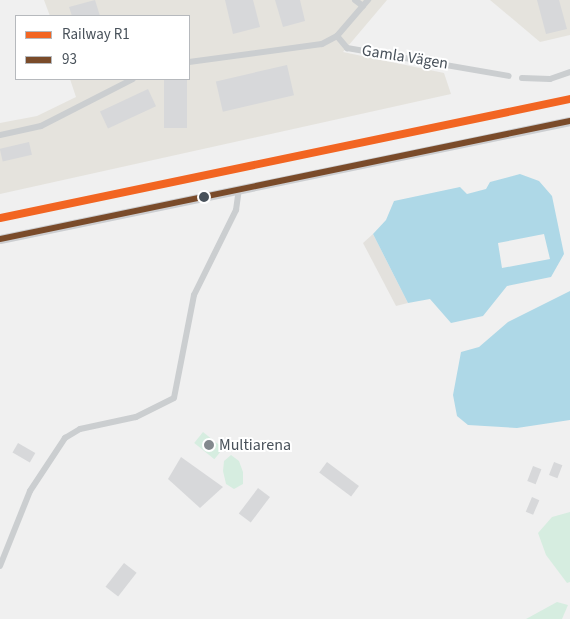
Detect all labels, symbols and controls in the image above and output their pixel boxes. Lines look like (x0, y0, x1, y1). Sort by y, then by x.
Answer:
legend (15, 15, 190, 80)
text: Railway R1 (62, 24, 130, 45)
street label: Gamla Vägen (361, 41, 449, 73)
text: 93 (62, 49, 77, 70)
unlabelled marker (199, 192, 209, 202)
place label: Multiarena (219, 435, 291, 455)
marker: Multiarena (203, 439, 215, 451)

